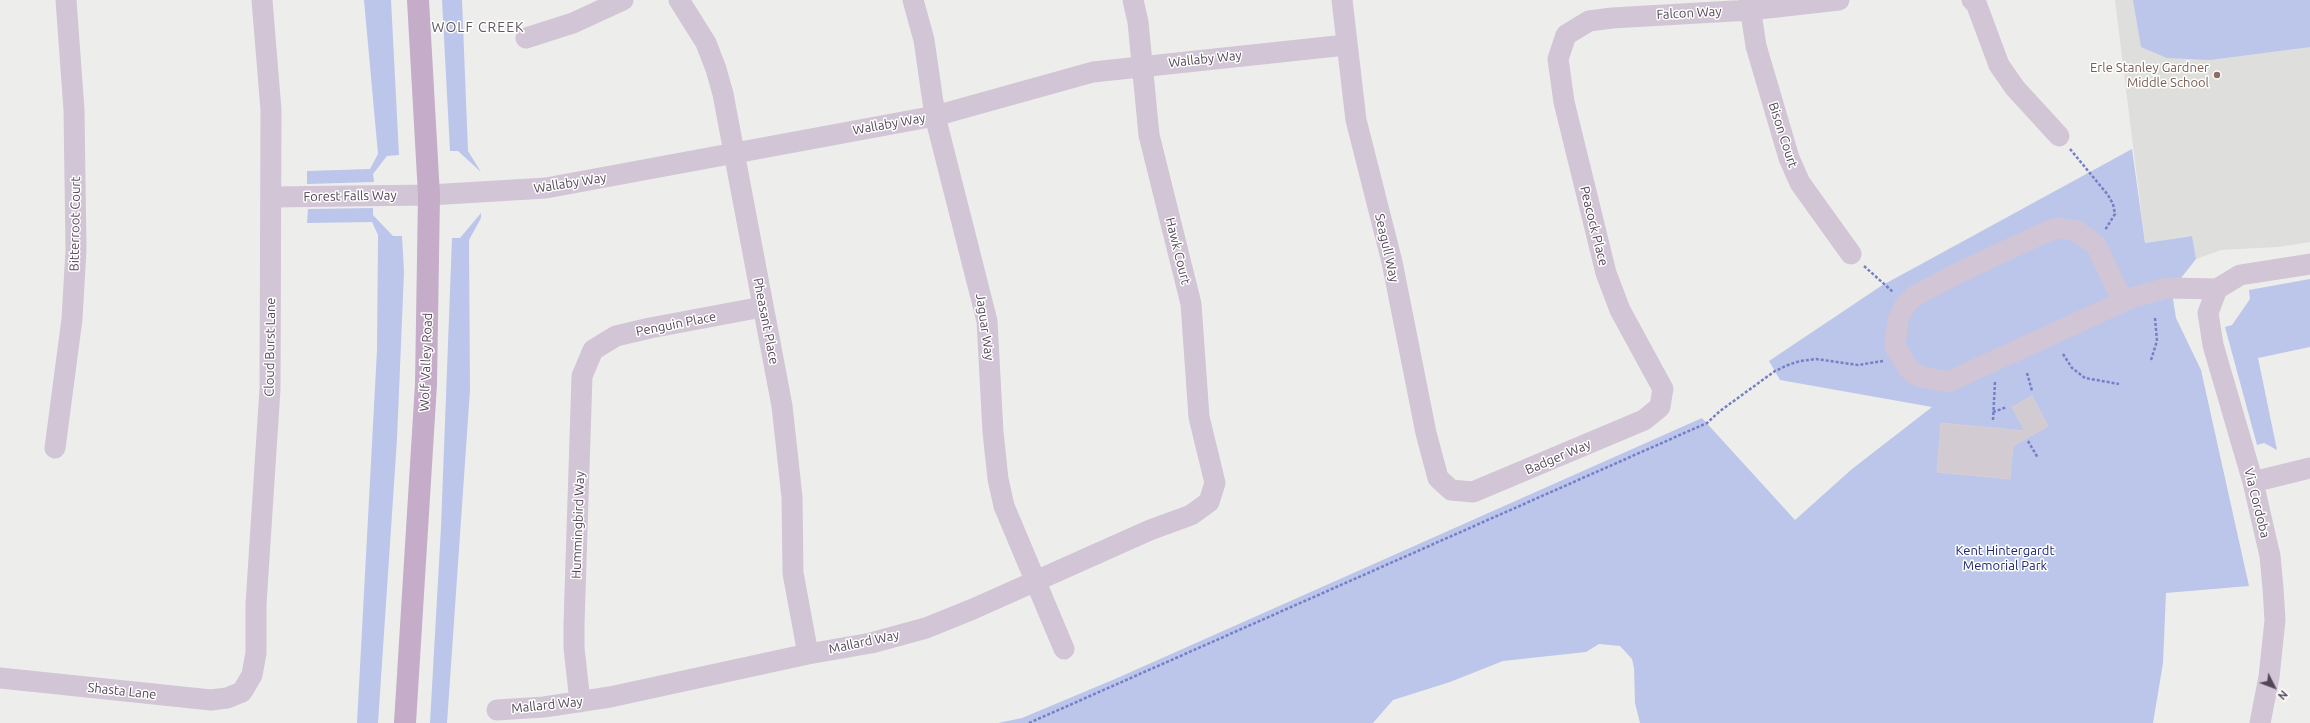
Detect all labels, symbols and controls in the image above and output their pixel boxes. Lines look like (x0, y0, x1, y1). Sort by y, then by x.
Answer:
street label: Falcon Way (1656, 4, 1722, 22)
district label: WOLF CREEK (431, 19, 525, 35)
street label: Wallaby Way (1168, 47, 1242, 71)
place label: Erle Stanley Gardner Middle School (2090, 60, 2209, 91)
marker: Erle Stanley Gardner Middle School (2212, 70, 2222, 80)
street label: Bison Court (1765, 100, 1801, 170)
street label: Wallaby Way (851, 110, 927, 138)
street label: Wallaby Way (532, 170, 608, 196)
street label: Bitterroot Court (66, 176, 84, 272)
street label: Peacock Place (1577, 185, 1611, 267)
street label: Forest Falls Way (303, 187, 397, 205)
street label: Seagull Way (1372, 212, 1402, 284)
street label: Hawk Court (1162, 216, 1194, 286)
street label: Pheasant Place (750, 276, 782, 366)
street label: Jaguar Way (973, 293, 997, 361)
street label: Cloud Burst Lane (261, 297, 279, 397)
street label: Penguin Place (634, 309, 718, 339)
street label: Wolf Valley Road (416, 312, 436, 412)
street label: Badger Way (1523, 436, 1593, 478)
street label: Via Cordoba (2241, 466, 2273, 540)
street label: Hummingbird Way (568, 471, 588, 579)
park label: Kent Hintergardt Memorial Park (1955, 543, 2055, 574)
street label: Mallard Way (827, 627, 901, 657)
north arrow (2254, 667, 2294, 707)
street label: Shasta Lane (87, 680, 157, 702)
text: N (2276, 688, 2290, 702)
street label: Mallard Way (511, 693, 583, 717)

